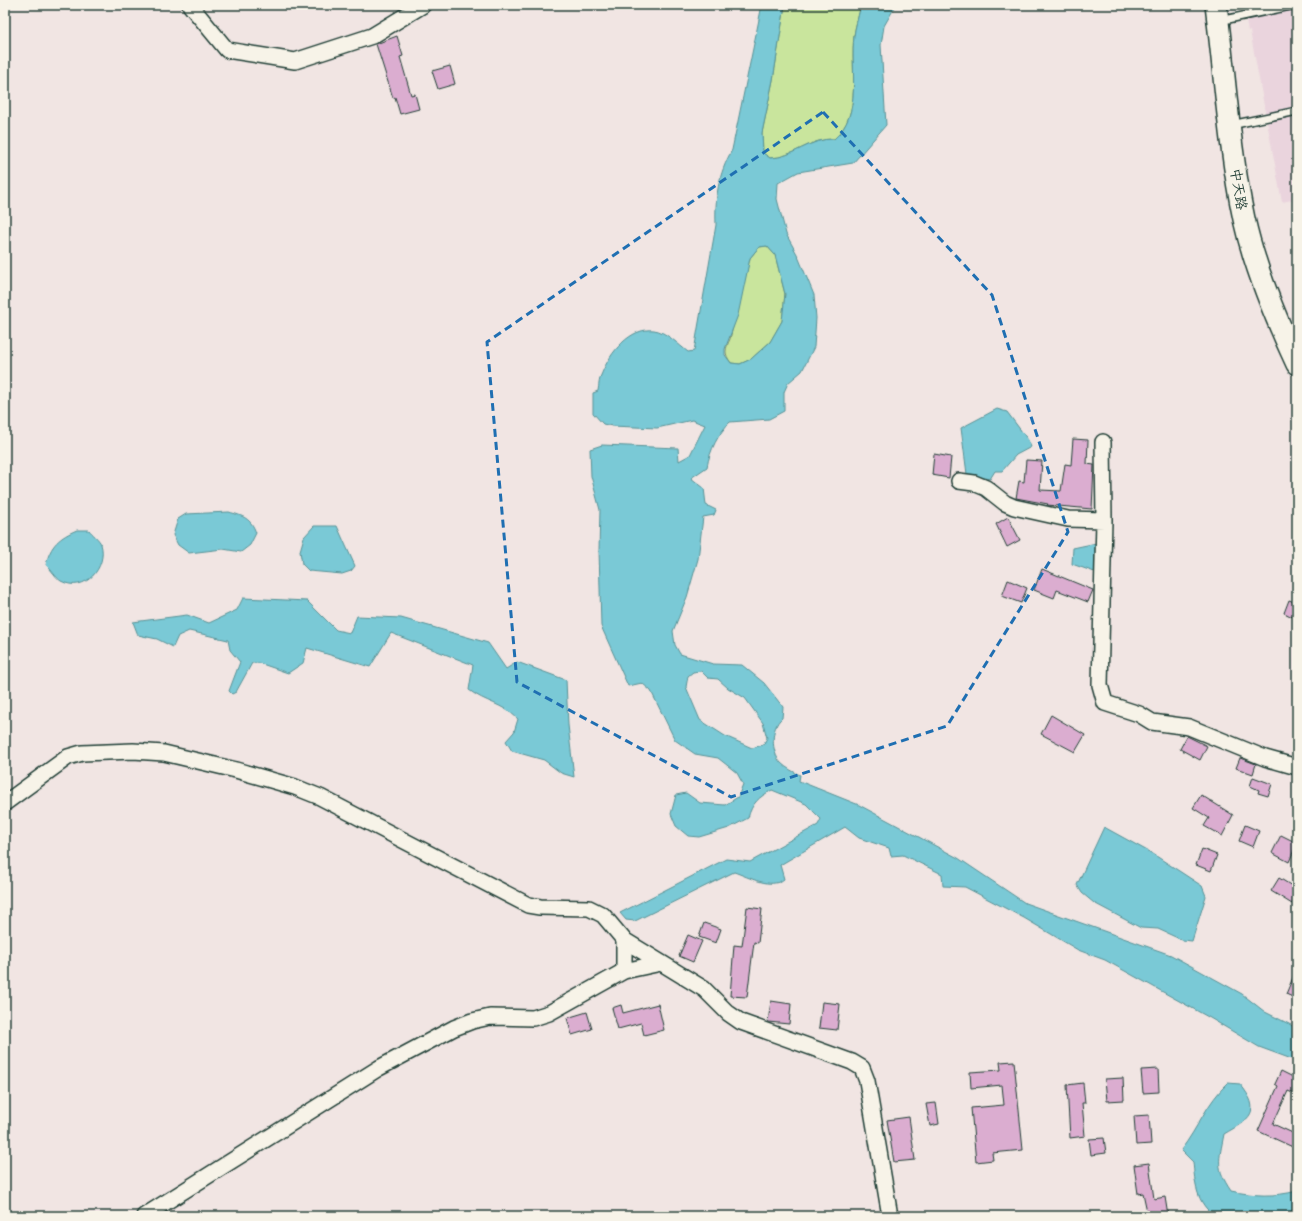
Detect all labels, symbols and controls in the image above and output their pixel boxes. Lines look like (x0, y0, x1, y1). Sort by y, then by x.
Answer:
street label: 中天路 (1227, 167, 1250, 211)

